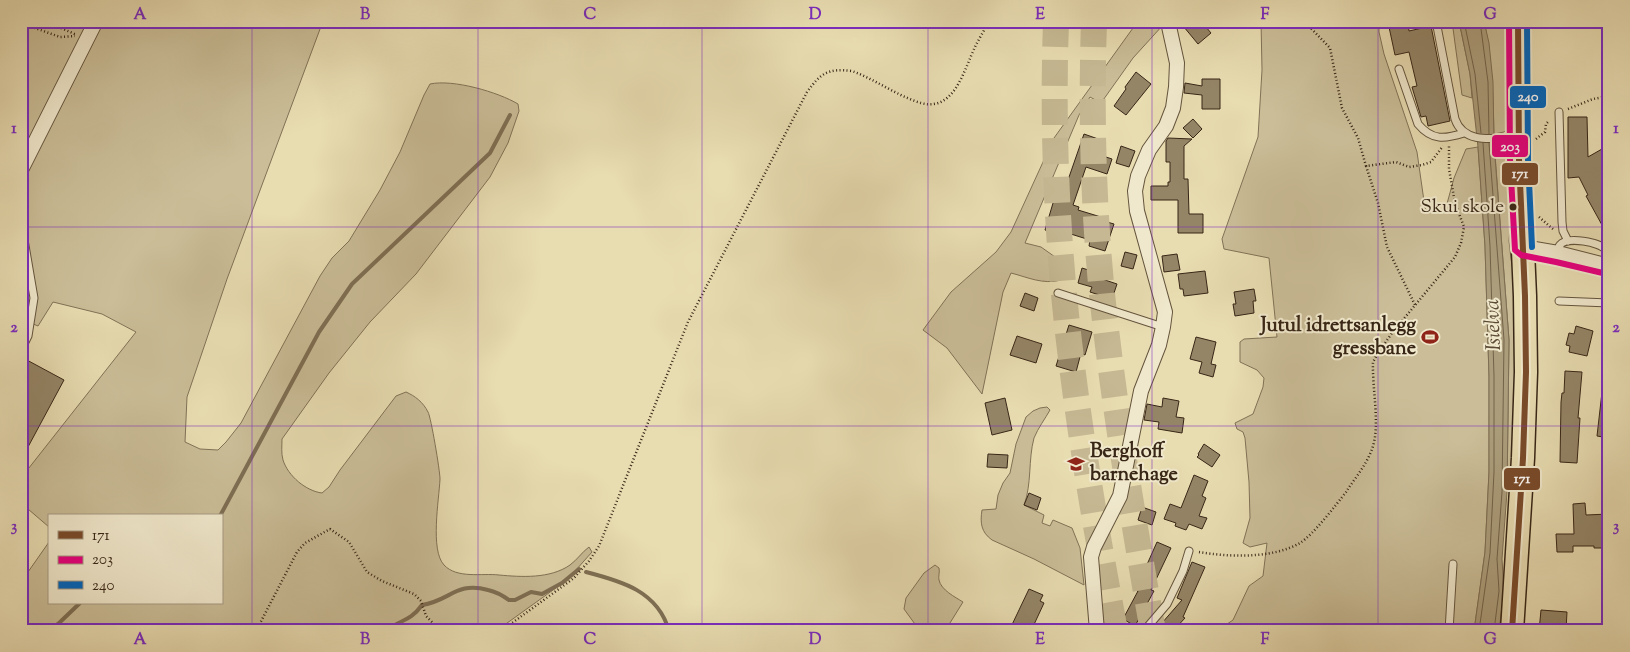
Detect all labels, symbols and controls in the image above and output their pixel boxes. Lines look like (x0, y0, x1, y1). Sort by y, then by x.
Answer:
text: A (134, 4, 147, 27)
text: B (360, 4, 370, 27)
text: C (584, 4, 597, 27)
text: D (809, 4, 822, 27)
text: E (1035, 4, 1045, 27)
text: F (1261, 4, 1270, 27)
text: G (1483, 4, 1497, 27)
line badge: 240 (1509, 85, 1547, 109)
text: 240 (1518, 88, 1539, 108)
text: 1 (11, 118, 17, 141)
text: 1 (1613, 118, 1619, 141)
line badge: 203 (1491, 134, 1529, 158)
text: 203 (1500, 138, 1520, 158)
line badge: 171 (1501, 162, 1539, 186)
text: 171 (1512, 165, 1529, 185)
place label: Skui skole (1420, 194, 1504, 221)
marker: Skui skole (1508, 202, 1518, 212)
water label: Isielva (1478, 299, 1510, 351)
place label: Jutul idrettsanlegg gressbane (1258, 312, 1416, 364)
text: 2 (10, 317, 18, 340)
text: 2 (1612, 317, 1620, 340)
sports icon: Jutul idrettsanlegg gressbane (1420, 327, 1440, 347)
place label: Berghoff barnehage (1089, 438, 1178, 490)
school or university icon: Berghoff barnehage (1066, 454, 1086, 474)
line badge: 171 (1503, 467, 1541, 491)
text: 171 (1514, 470, 1531, 490)
legend (48, 514, 222, 604)
text: 3 (11, 516, 18, 539)
text: 3 (1613, 516, 1620, 539)
text: 171 (92, 526, 110, 547)
text: 203 (92, 550, 113, 571)
text: 240 (92, 576, 114, 597)
text: A (134, 629, 147, 652)
text: B (360, 629, 370, 652)
text: C (584, 629, 597, 652)
text: D (809, 629, 822, 652)
text: E (1035, 629, 1045, 652)
text: F (1261, 629, 1270, 652)
text: G (1483, 629, 1497, 652)

